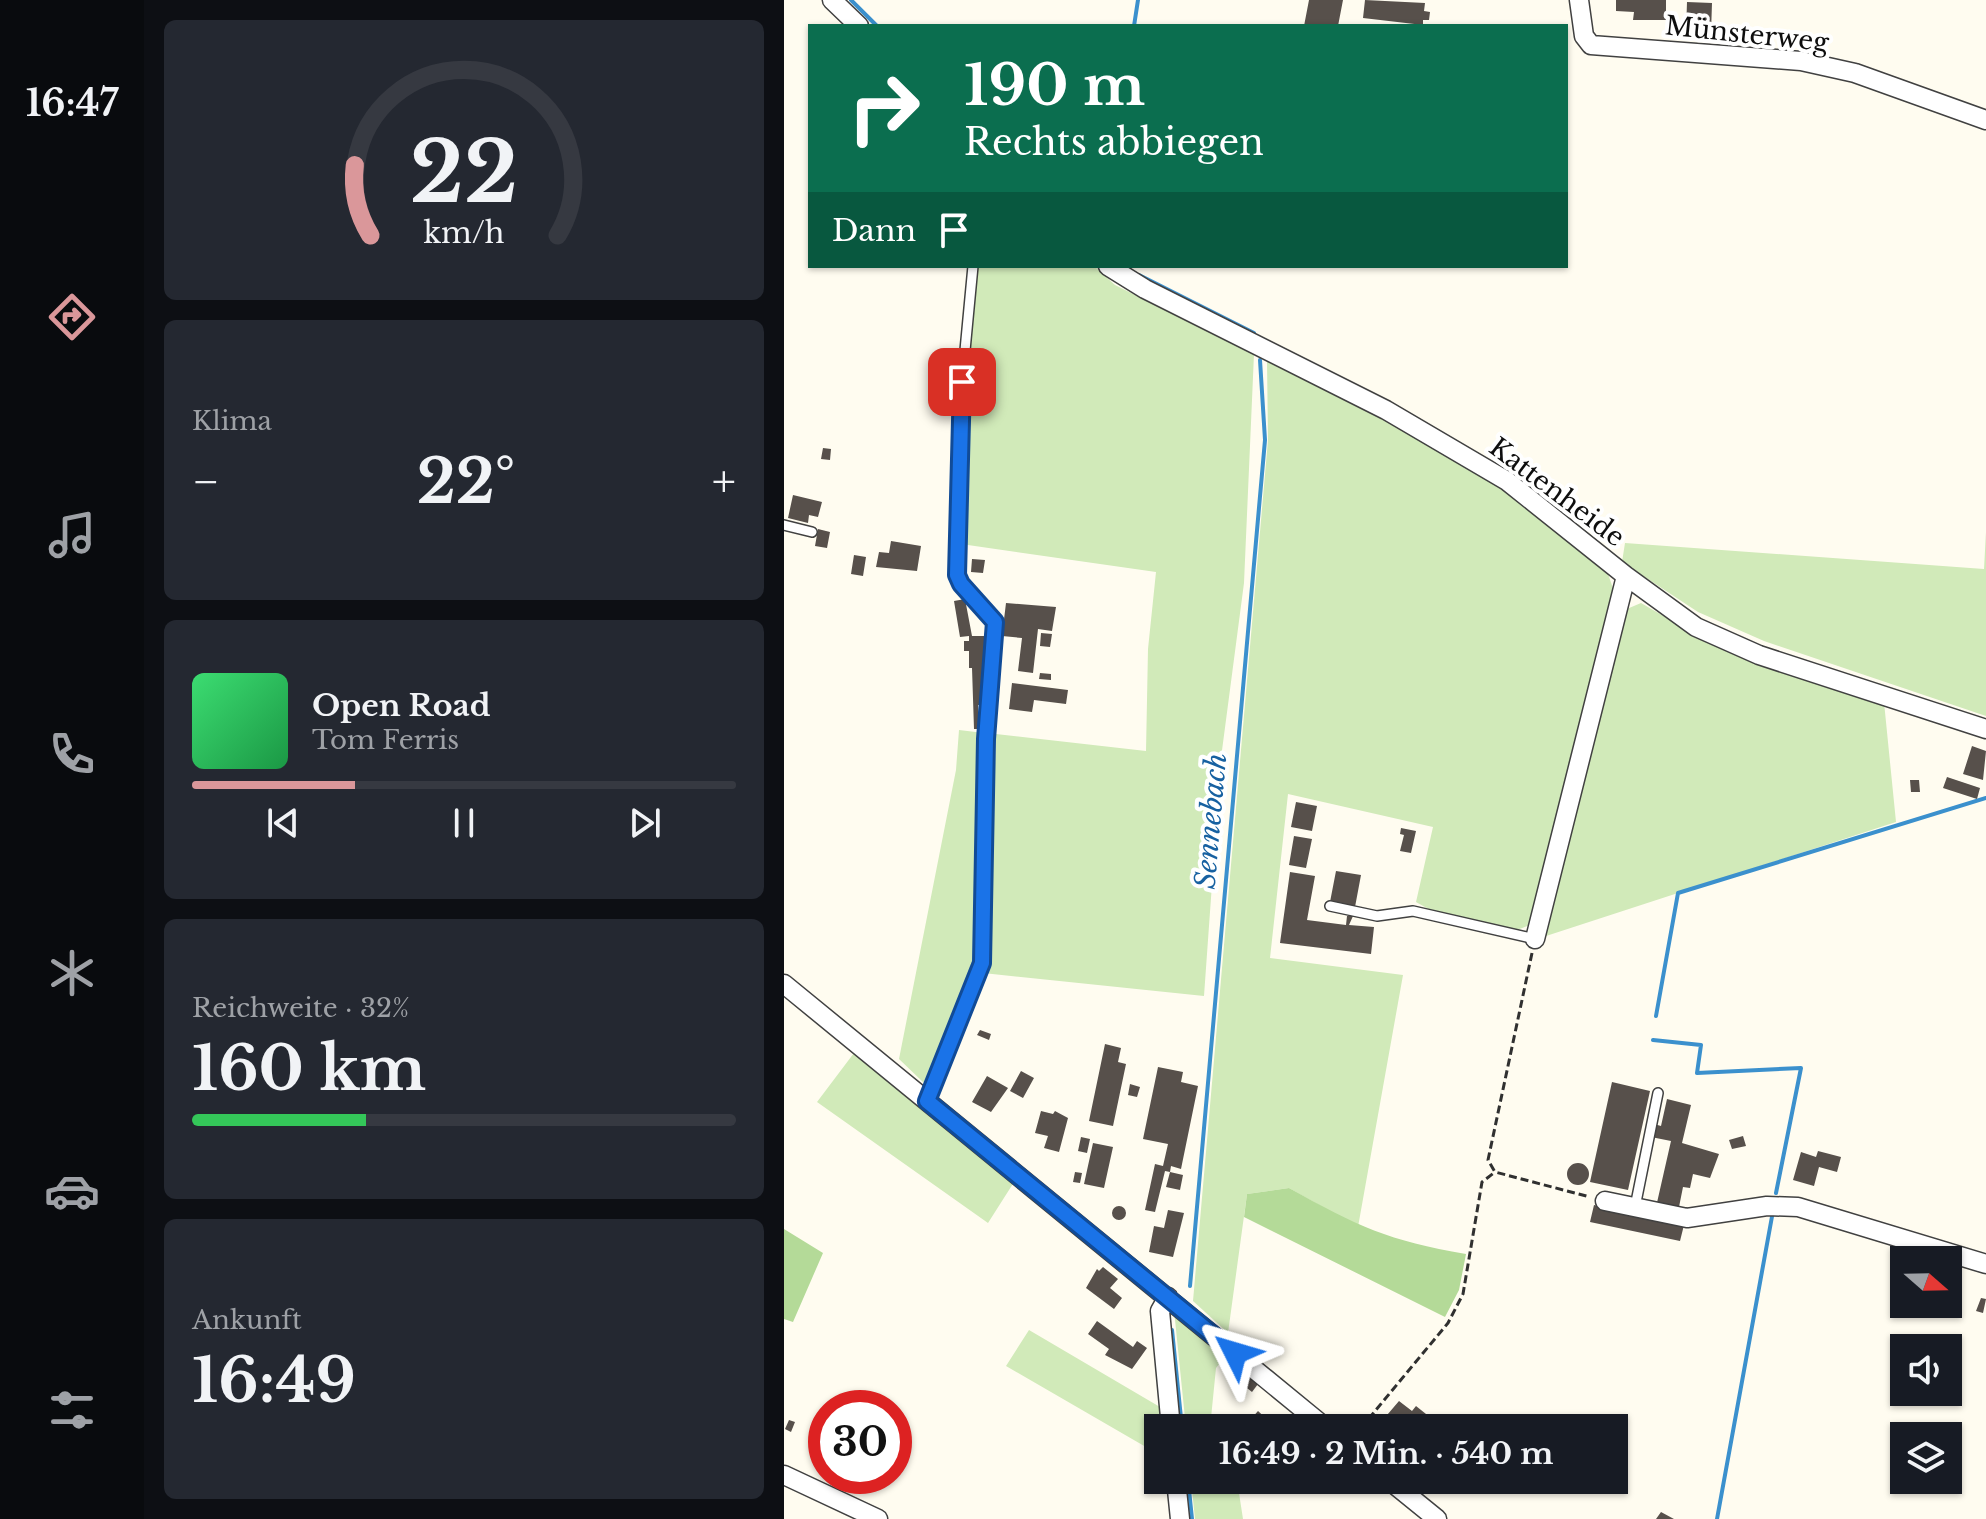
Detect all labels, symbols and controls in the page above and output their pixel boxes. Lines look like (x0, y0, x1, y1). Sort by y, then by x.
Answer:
street label: Münsterweg (1664, 10, 1831, 59)
text: 190 m (964, 51, 1145, 120)
icon: right (832, 56, 936, 160)
text: 16:47 (26, 81, 118, 126)
text: 22 (410, 120, 518, 223)
text: Rechts abbiegen (964, 120, 1264, 165)
icon: arrive (932, 208, 976, 252)
text: Dann (832, 212, 916, 249)
text: km/h (423, 215, 505, 251)
icon: directions (44, 289, 100, 345)
pin (928, 348, 996, 416)
icon: arrive (940, 360, 984, 404)
text: Klima (192, 405, 272, 437)
street label: Kattenheide (1483, 431, 1631, 553)
text: 22° (417, 445, 515, 519)
text: − (192, 454, 220, 509)
text: + (712, 454, 736, 509)
icon: music (44, 507, 100, 563)
text: Open Road (312, 687, 491, 724)
text: Tom Ferris (312, 724, 459, 756)
icon: phone (44, 726, 100, 782)
water label: Sennebach (1188, 751, 1234, 891)
icon: previous (261, 801, 305, 845)
icon: pause (442, 801, 486, 845)
icon: next (623, 801, 667, 845)
icon: climate (44, 945, 100, 1001)
text: Reichweite · 32% (192, 992, 409, 1024)
text: 160 km (192, 1032, 426, 1106)
icon: car (44, 1163, 100, 1219)
north arrow (1890, 1246, 1962, 1318)
map controls (1890, 1246, 1962, 1494)
text: Ankunft (192, 1304, 302, 1336)
position arrow (1193, 1311, 1277, 1395)
button: sound (1890, 1334, 1962, 1406)
text: 16:49 (192, 1344, 356, 1418)
icon: filters (44, 1382, 100, 1438)
speed limit sign: 30 (808, 1390, 912, 1494)
button: layers (1890, 1422, 1962, 1494)
text: 16:49 · 2 Min. · 540 m (1219, 1435, 1553, 1472)

